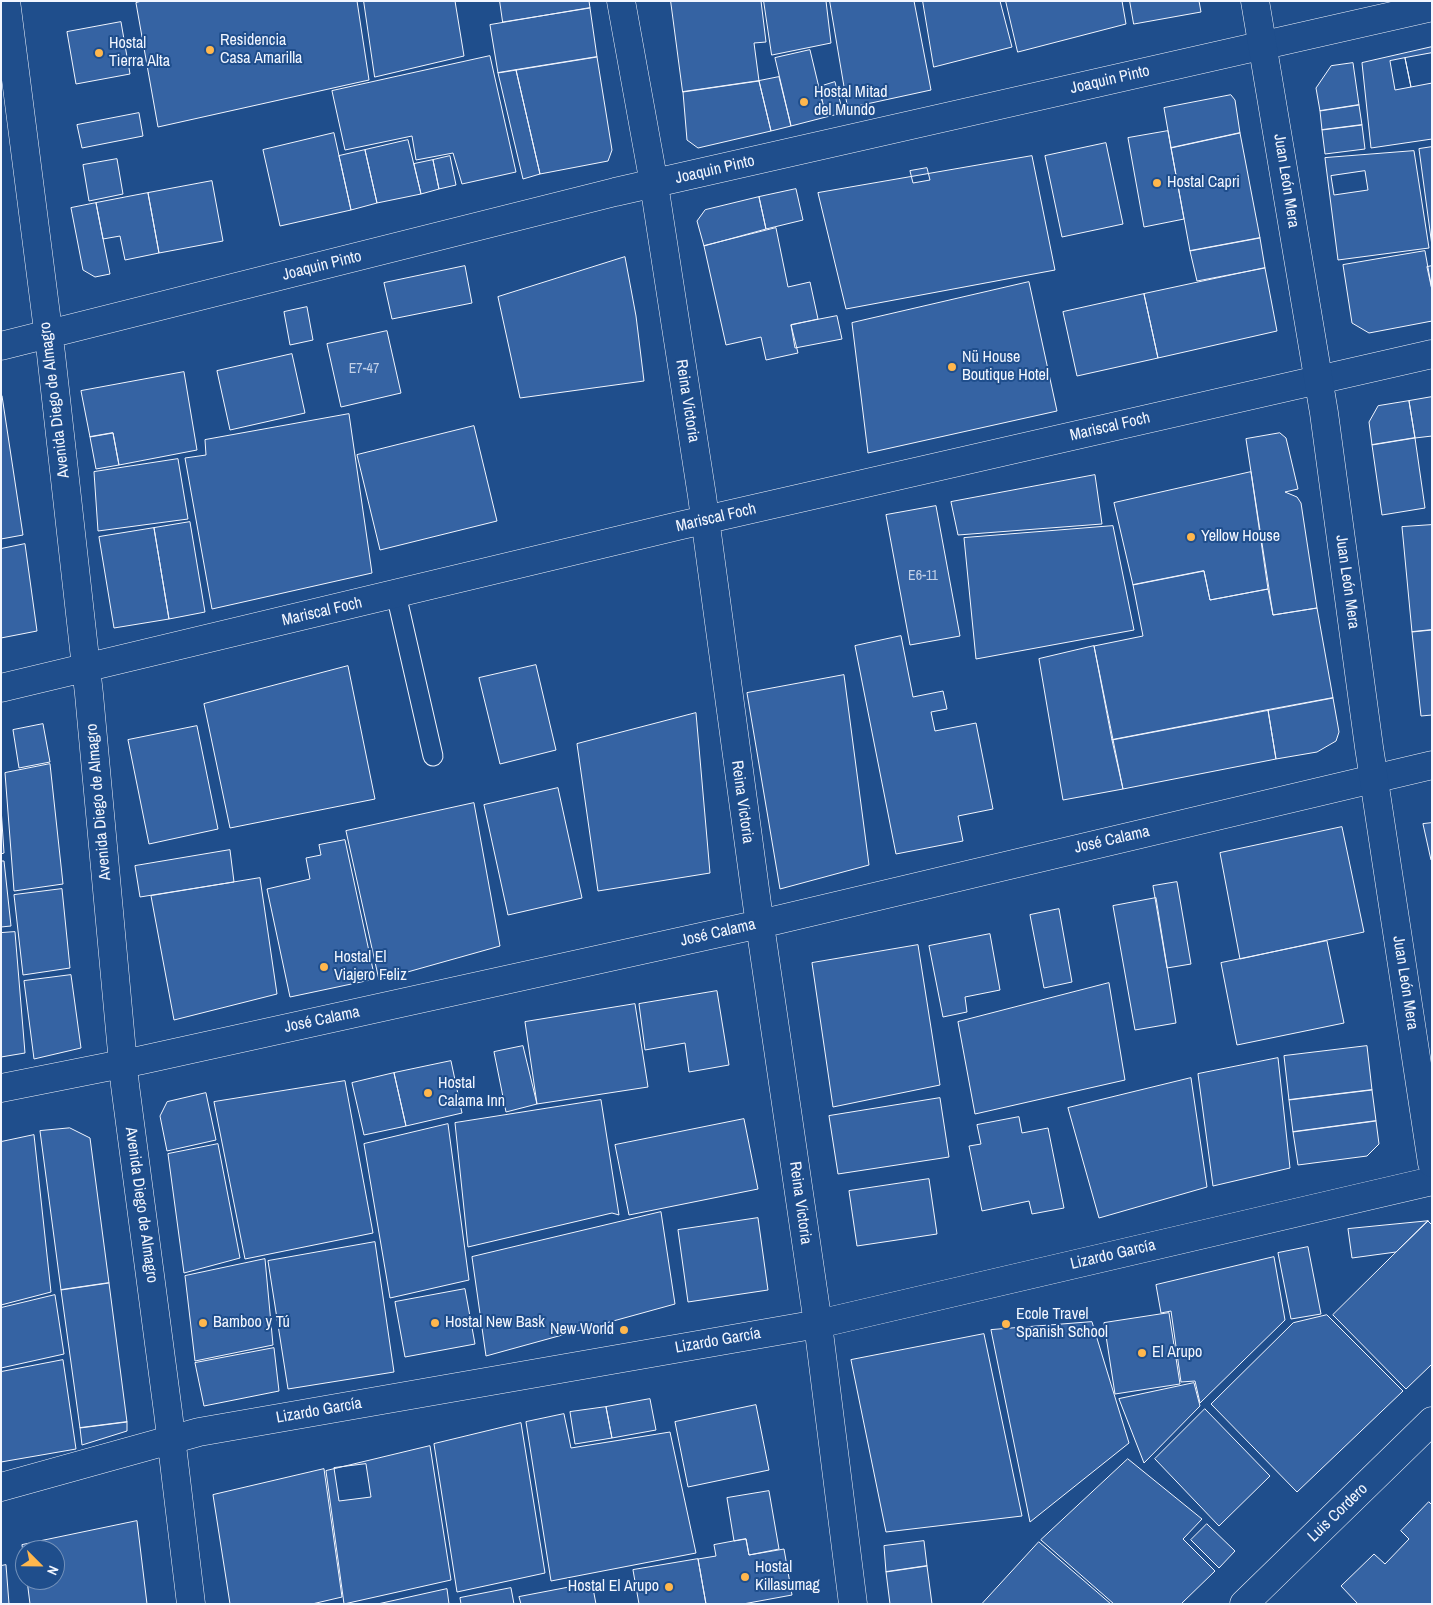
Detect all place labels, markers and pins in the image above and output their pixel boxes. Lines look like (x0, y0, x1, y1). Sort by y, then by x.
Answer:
place label: Residencia Casa Amarilla (220, 31, 302, 69)
place label: Hostal Tierra Alta (109, 34, 170, 72)
marker: Residencia Casa Amarilla (204, 44, 216, 56)
marker: Hostal Tierra Alta (93, 47, 105, 59)
place label: Hostal Mitad del Mundo (814, 83, 888, 121)
marker: Hostal Mitad del Mundo (798, 96, 810, 108)
place label: Hostal Capri (1167, 173, 1240, 193)
marker: Hostal Capri (1151, 177, 1163, 189)
place label: Nü House Boutique Hotel (962, 348, 1049, 386)
marker: Nü House Boutique Hotel (946, 361, 958, 373)
place label: Yellow House (1201, 527, 1280, 547)
marker: Yellow House (1185, 531, 1197, 543)
place label: Hostal El Viajero Feliz (334, 948, 407, 986)
marker: Hostal El Viajero Feliz (318, 961, 330, 973)
place label: Hostal Calama Inn (438, 1074, 505, 1112)
marker: Hostal Calama Inn (422, 1087, 434, 1099)
place label: Ecole Travel Spanish School (1016, 1305, 1108, 1343)
place label: Bamboo y Tú (213, 1313, 290, 1333)
place label: Hostal New Bask (445, 1313, 545, 1333)
marker: Bamboo y Tú (197, 1317, 209, 1329)
marker: Hostal New Bask (429, 1317, 441, 1329)
marker: Ecole Travel Spanish School (1000, 1318, 1012, 1330)
place label: New World (550, 1320, 614, 1340)
marker: New World (618, 1324, 630, 1336)
place label: El Arupo (1152, 1343, 1202, 1363)
marker: El Arupo (1136, 1347, 1148, 1359)
place label: Hostal Killasumag (755, 1558, 820, 1596)
marker: Hostal Killasumag (739, 1571, 751, 1583)
place label: Hostal El Arupo (568, 1577, 659, 1597)
marker: Hostal El Arupo (663, 1581, 675, 1593)

